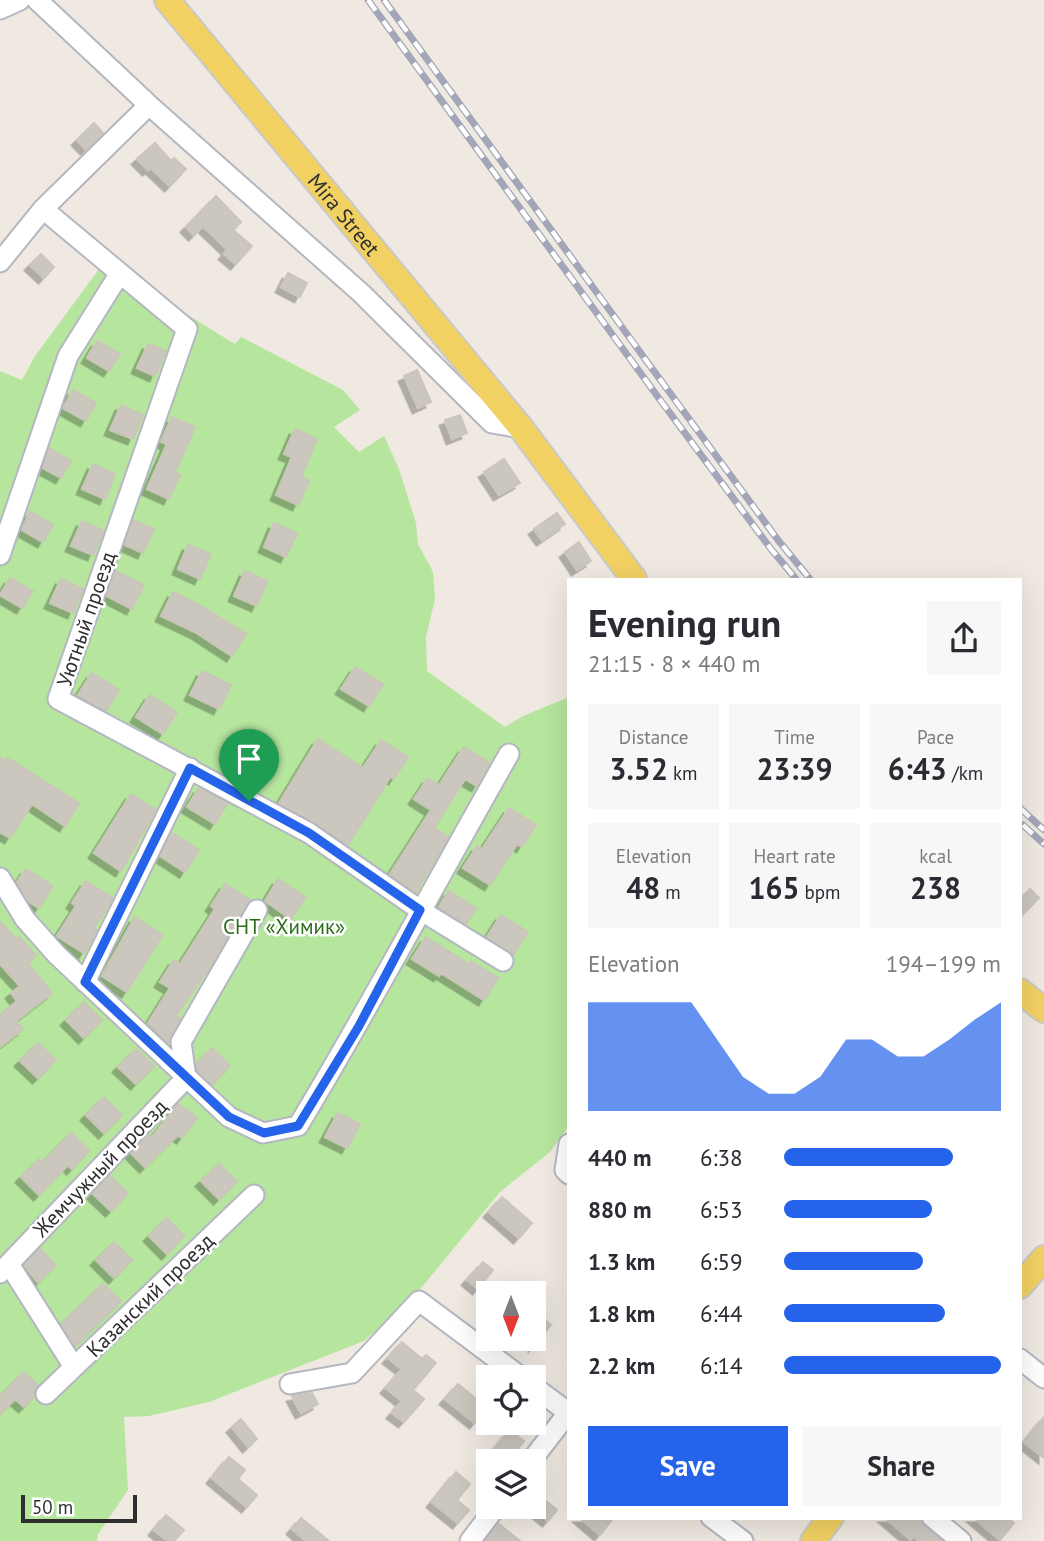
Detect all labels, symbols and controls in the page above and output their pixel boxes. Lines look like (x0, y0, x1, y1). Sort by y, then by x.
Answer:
street label: Mira Street (302, 167, 386, 261)
street label: Уютный проезд (50, 548, 122, 690)
text: Evening run (588, 598, 781, 647)
button: share (927, 601, 1001, 675)
text: 21:15 · 8 × 440 m (588, 649, 760, 678)
text: Distance (619, 725, 688, 749)
text: Time (774, 725, 815, 749)
text: Pace (917, 725, 954, 749)
pin (219, 729, 279, 801)
icon: arrive (230, 740, 268, 778)
text: 3.52 (609, 749, 668, 788)
text: 23:39 (756, 749, 833, 788)
text: 6:43 (888, 749, 947, 788)
text: km (668, 761, 698, 785)
text: /km (947, 761, 983, 785)
text: Elevation (616, 844, 691, 868)
text: Heart rate (753, 844, 836, 868)
text: kcal (919, 844, 952, 868)
text: 48 (626, 868, 660, 907)
text: 165 (748, 868, 799, 907)
text: 238 (910, 868, 961, 907)
text: m (660, 880, 681, 904)
text: bpm (799, 880, 841, 904)
park label: СНТ «Химик» (223, 913, 345, 940)
text: Elevation (588, 949, 680, 978)
text: 194–199 m (886, 949, 1001, 978)
street label: Жемчужный проезд (26, 1093, 173, 1243)
text: 440 m (588, 1143, 651, 1172)
text: 6:38 (700, 1143, 743, 1172)
text: 880 m (588, 1195, 651, 1224)
text: 6:53 (700, 1195, 743, 1224)
street label: Казанский проезд (80, 1227, 220, 1363)
text: 1.3 km (588, 1247, 655, 1276)
text: 6:59 (700, 1247, 743, 1276)
north arrow (476, 1281, 546, 1351)
map controls (476, 1281, 546, 1519)
text: 1.8 km (588, 1299, 655, 1328)
text: 6:44 (700, 1299, 743, 1328)
text: 2.2 km (588, 1351, 655, 1380)
text: 6:14 (700, 1351, 743, 1380)
button: locate (476, 1365, 546, 1435)
button: Save (588, 1426, 788, 1506)
button: Share (802, 1426, 1001, 1506)
button: layers (476, 1449, 546, 1519)
scale bar (21, 1492, 136, 1524)
text: 50 m (32, 1495, 73, 1519)

